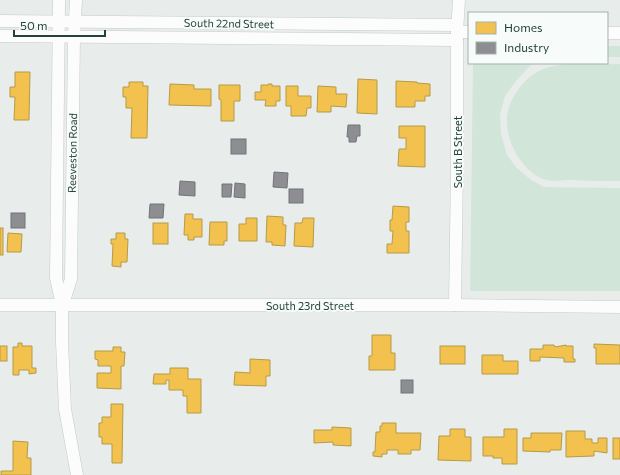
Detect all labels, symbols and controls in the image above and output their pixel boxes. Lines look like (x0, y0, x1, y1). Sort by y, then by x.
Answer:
scale bar (14, 12, 105, 38)
legend (468, 12, 608, 64)
street label: South 22nd Street (184, 16, 275, 30)
text: 50 m (20, 18, 48, 32)
text: Homes (504, 20, 542, 34)
text: Industry (504, 40, 549, 54)
street label: Reeveston Road (65, 113, 79, 193)
street label: South B Street (451, 115, 464, 188)
street label: South 23rd Street (266, 299, 355, 312)

